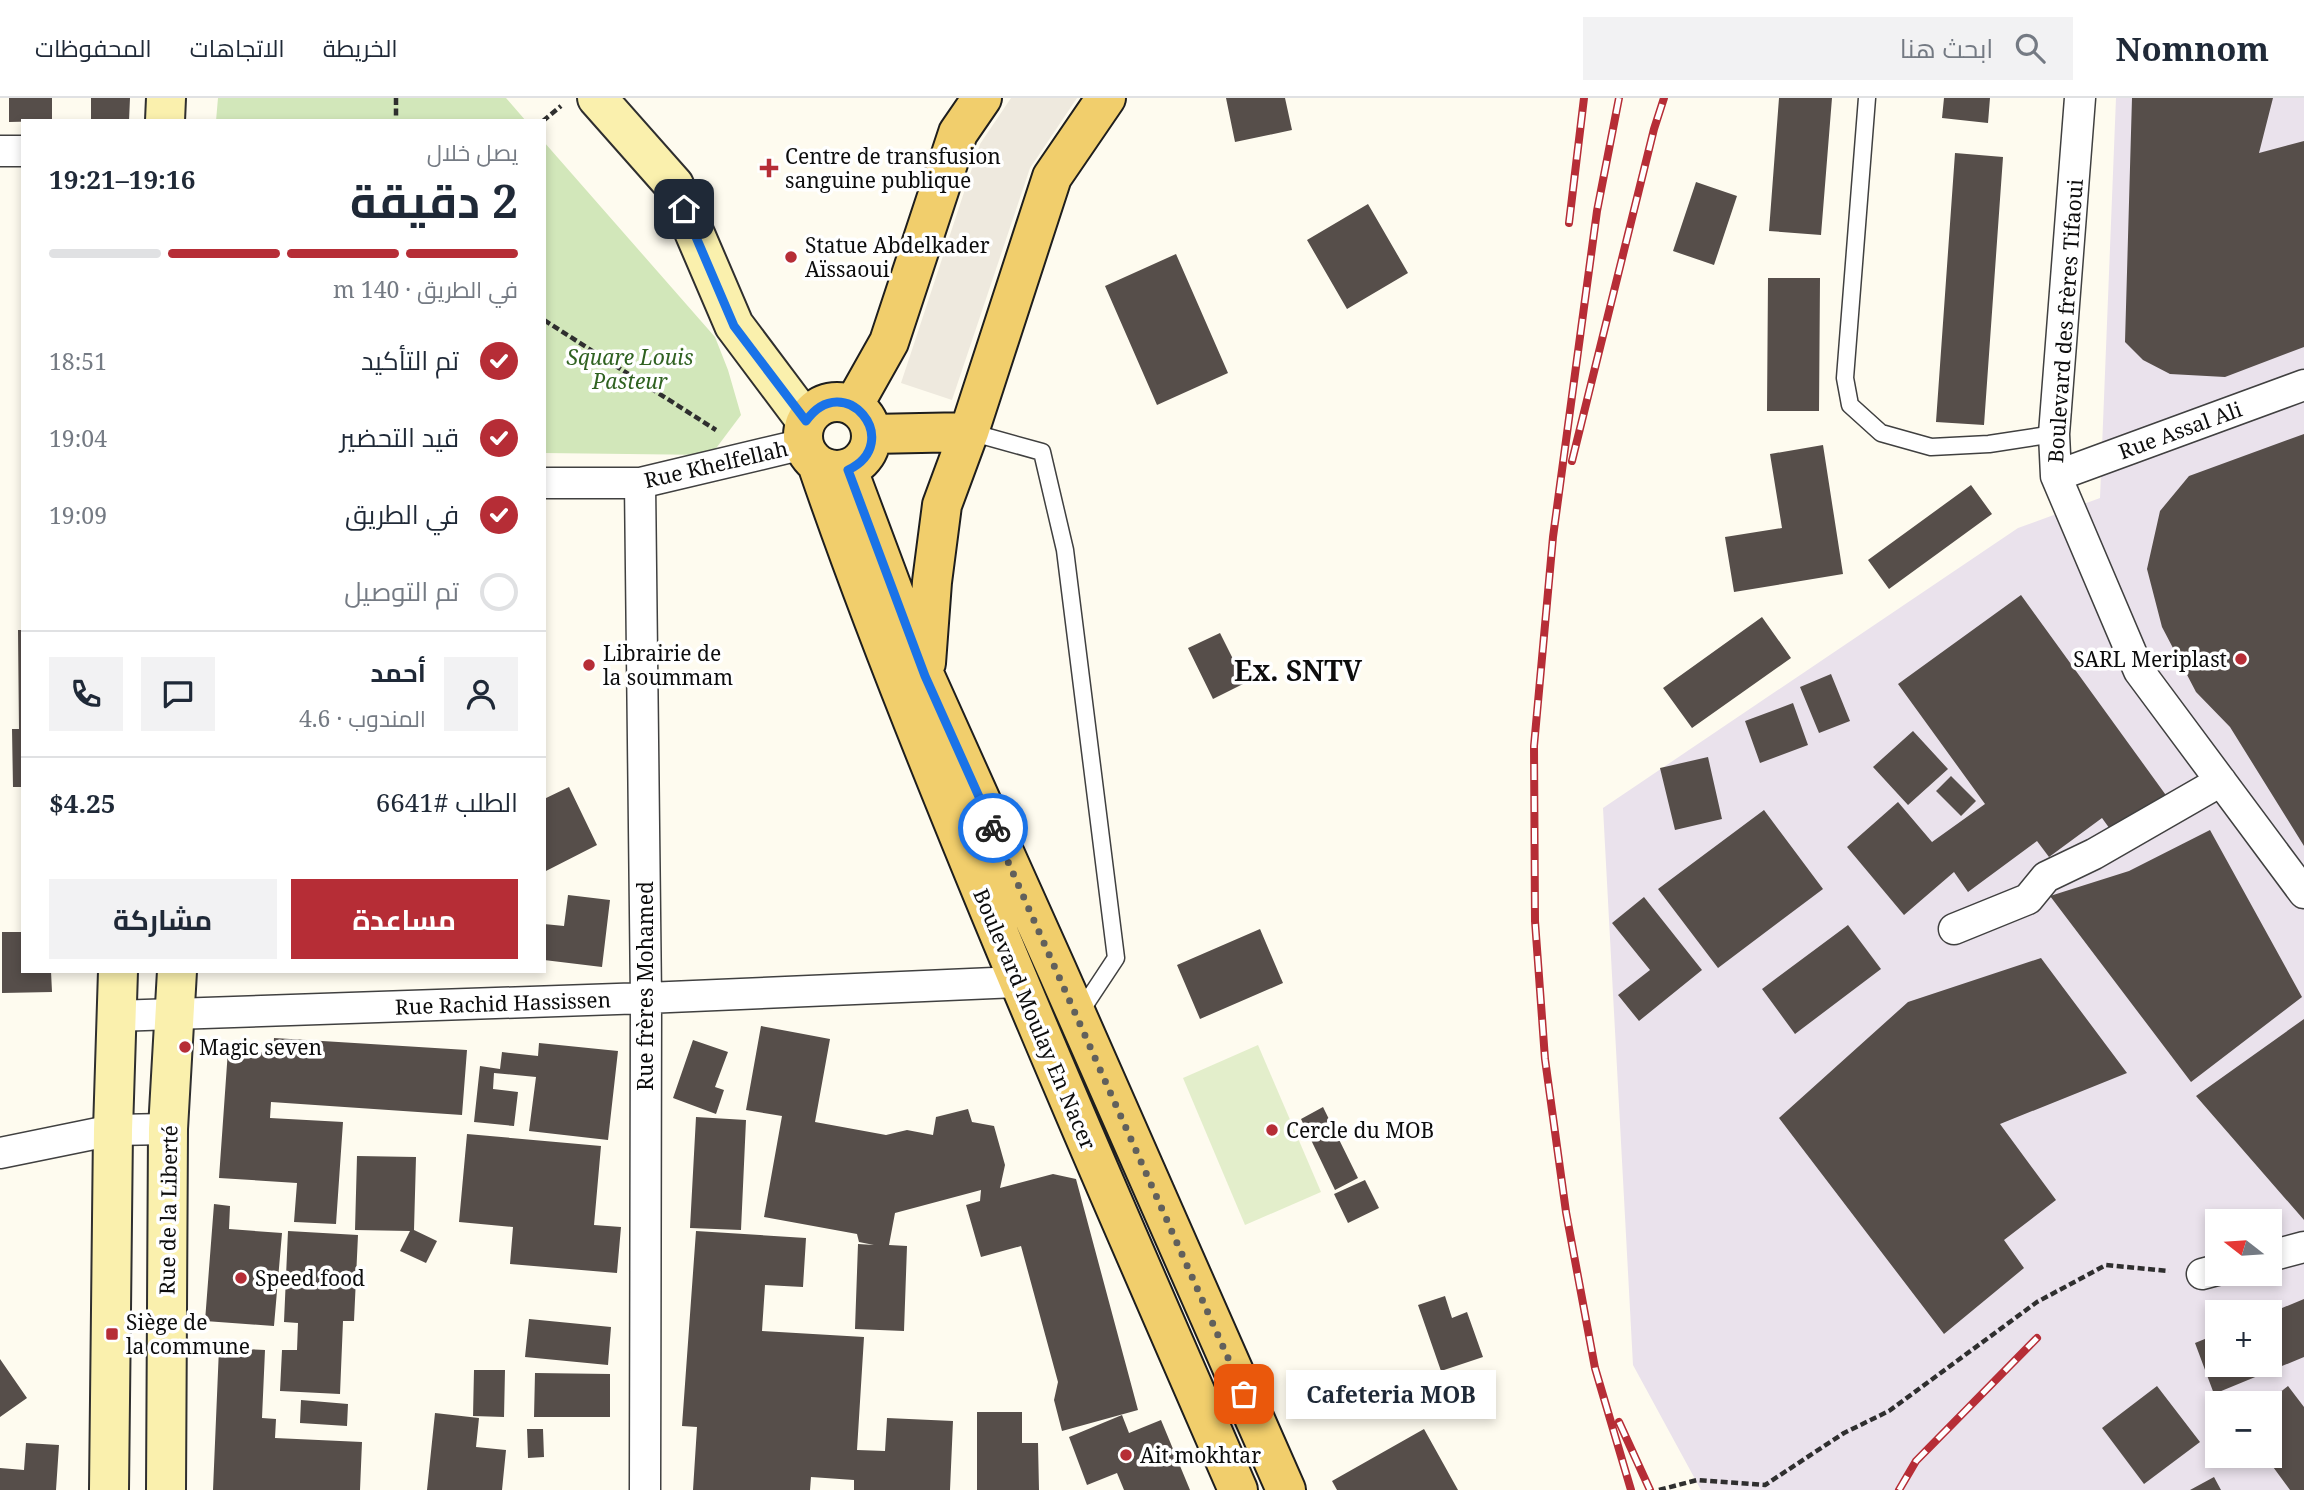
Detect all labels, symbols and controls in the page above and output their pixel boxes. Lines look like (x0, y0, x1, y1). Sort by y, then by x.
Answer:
search box (1583, 17, 2073, 80)
text: Nomnom (2115, 26, 2269, 71)
icon: search (2011, 29, 2049, 67)
text: ابحث هنا (1900, 30, 1993, 66)
text: المحفوظات (35, 31, 152, 64)
text: الاتجاهات (190, 31, 285, 64)
text: الخريطة (323, 31, 398, 64)
text: يصل خلال (427, 136, 518, 168)
place label: Centre de transfusion sanguine publique (785, 142, 1001, 194)
marker: Centre de transfusion sanguine publique (759, 158, 779, 178)
text: 19:16–19:21 (49, 161, 195, 197)
text: 2 دقيقة (350, 169, 518, 231)
street label: Boulevard des frères Tifaoui (2041, 178, 2089, 464)
pin (654, 179, 714, 239)
icon: home (665, 190, 703, 228)
place label: Statue Abdelkader Aïssaoui (805, 231, 990, 283)
marker: Statue Abdelkader Aïssaoui (783, 249, 799, 265)
text: في الطريق · 140 m (333, 273, 518, 305)
text: تم التأكيد (361, 342, 459, 378)
icon: check (480, 342, 518, 380)
park label: Square Louis Pasteur (567, 343, 694, 395)
text: 18:51 (49, 345, 107, 377)
street label: Rue Assal Ali (2114, 395, 2246, 465)
text: قيد التحضير (340, 419, 459, 455)
icon: check (480, 419, 518, 457)
text: 19:04 (49, 422, 107, 454)
street label: Rue Khelfellah (641, 434, 791, 494)
text: في الطريق (345, 496, 459, 532)
icon: check (480, 496, 518, 534)
text: 19:09 (49, 499, 107, 531)
text: تم التوصيل (344, 573, 459, 609)
place label: Librairie de la soummam (603, 639, 733, 691)
place label: SARL Meriplast (2073, 645, 2227, 673)
district label: Ex. SNTV (1234, 651, 1362, 689)
marker: SARL Meriplast (2233, 651, 2249, 667)
text: أحمد (370, 654, 426, 690)
button: phone (49, 657, 123, 731)
button: chat (141, 657, 215, 731)
button: person (444, 657, 518, 731)
marker: Librairie de la soummam (581, 657, 597, 673)
text: المندوب · 4.6 (299, 702, 426, 734)
text: الطلب #6641 (376, 784, 518, 820)
text: $4.25 (49, 785, 115, 821)
courier (958, 793, 1028, 863)
icon: bike (974, 809, 1012, 847)
button: مشاركة (49, 879, 277, 959)
button: مساعدة (291, 879, 518, 959)
street label: Rue frères Mohamed (631, 881, 659, 1091)
street label: Boulevard Moulay En Nacer (967, 884, 1103, 1154)
street label: Rue Rachid Hassissen (395, 985, 611, 1021)
place label: Magic seven (199, 1033, 322, 1061)
marker: Magic seven (177, 1039, 193, 1055)
place label: Cercle du MOB (1286, 1116, 1434, 1144)
marker: Cercle du MOB (1264, 1122, 1280, 1138)
street label: Rue de la Liberté (153, 1125, 183, 1295)
north arrow (2205, 1209, 2282, 1286)
map controls (2205, 1209, 2282, 1468)
place label: Speed food (255, 1264, 365, 1292)
marker: Speed food (233, 1270, 249, 1286)
button: + (2205, 1300, 2282, 1377)
place label: Siège de la commune (126, 1308, 250, 1360)
marker: Siège de la commune (104, 1326, 120, 1342)
pin (1214, 1364, 1274, 1424)
callout: Cafeteria MOB (1286, 1370, 1496, 1418)
icon: bag (1225, 1375, 1263, 1413)
text: Cafeteria MOB (1306, 1378, 1476, 1410)
button: − (2205, 1391, 2282, 1468)
place label: Ait mokhtar (1140, 1441, 1261, 1469)
marker: Ait mokhtar (1118, 1447, 1134, 1463)

